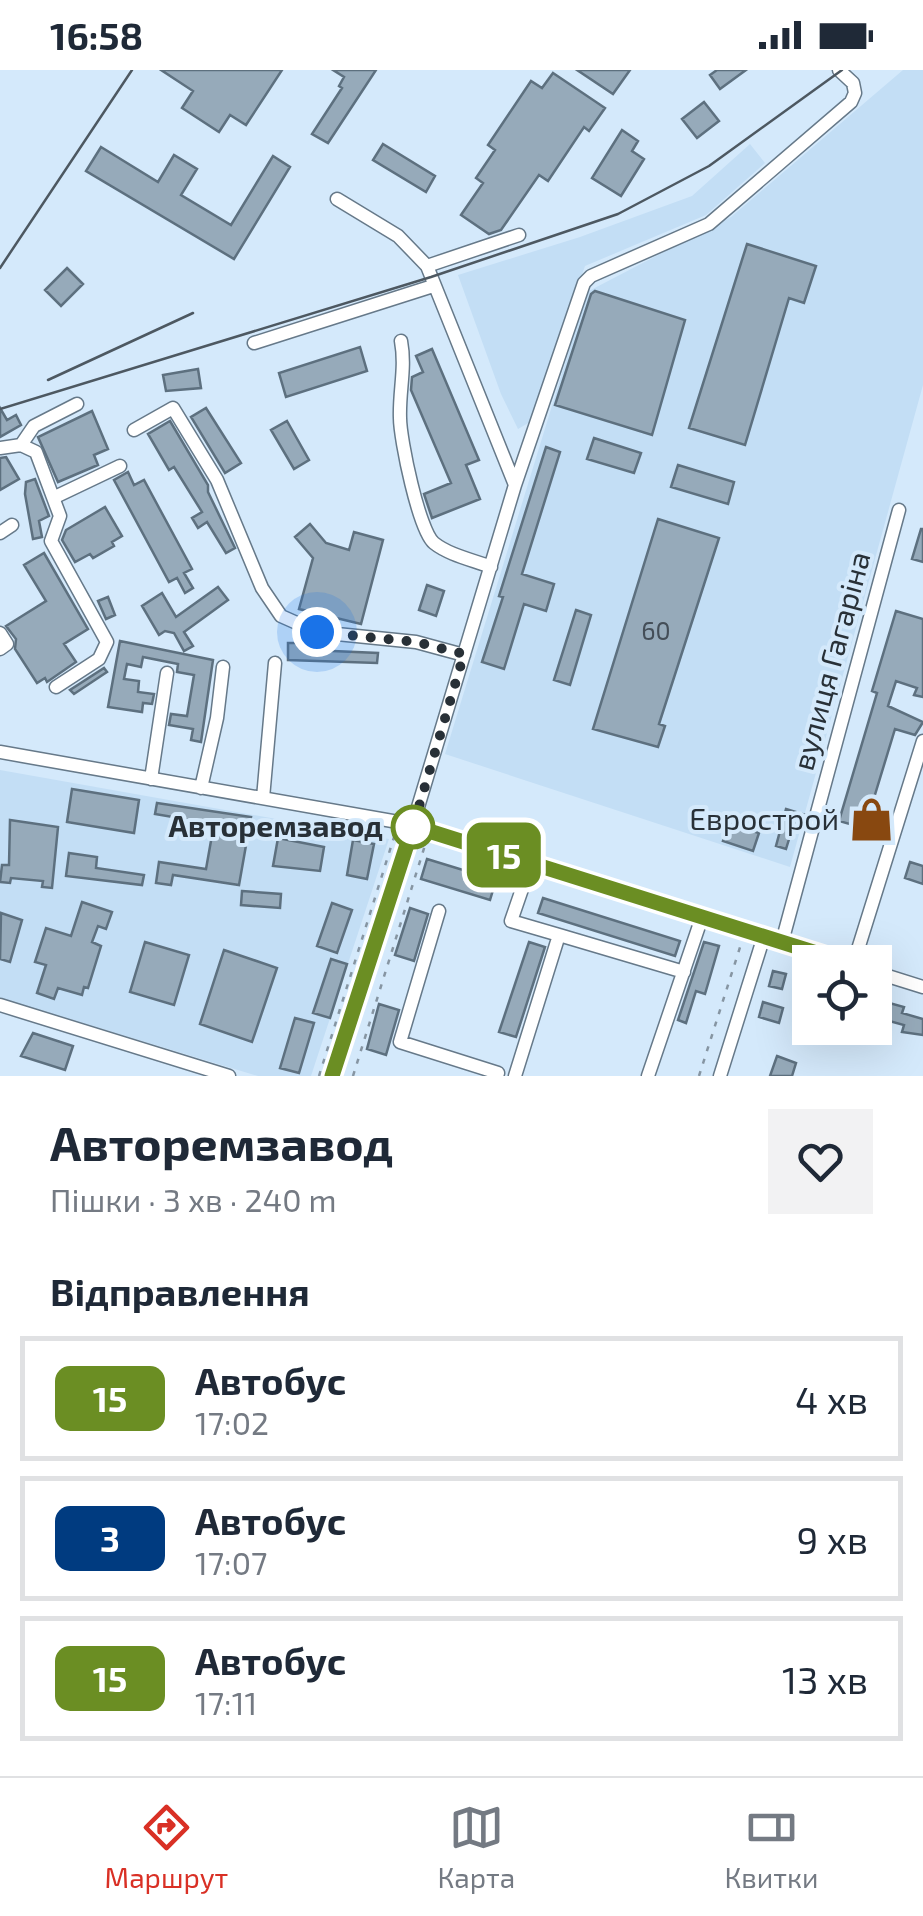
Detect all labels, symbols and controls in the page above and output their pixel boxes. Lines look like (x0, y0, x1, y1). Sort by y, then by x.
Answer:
text: 16:58 (50, 12, 143, 58)
street label: вулиця Гагаріна (784, 547, 878, 774)
your location (292, 607, 342, 657)
house number: 60 (641, 615, 671, 645)
shop icon: Еврострой (848, 796, 896, 844)
place label: Еврострой (689, 800, 839, 836)
marker: Авторемзавод (392, 806, 434, 848)
place label: Авторемзавод (168, 807, 383, 843)
line badge: 15 (459, 822, 549, 888)
text: 15 (487, 834, 521, 876)
map controls (792, 945, 892, 1045)
button: locate (792, 945, 892, 1045)
button: heart (768, 1109, 873, 1214)
text: Авторемзавод (50, 1113, 393, 1171)
text: Пішки · 3 хв · 240 m (50, 1180, 337, 1218)
text: Відправлення (50, 1268, 310, 1314)
text: Автобус (195, 1357, 346, 1403)
text: 4 хв (795, 1376, 868, 1422)
text: 15 (93, 1377, 127, 1419)
text: 17:02 (195, 1403, 269, 1441)
text: Автобус (195, 1497, 346, 1543)
text: 9 хв (797, 1516, 868, 1562)
text: 3 (100, 1517, 120, 1559)
text: 17:07 (195, 1543, 267, 1581)
text: Автобус (195, 1637, 346, 1683)
text: 13 хв (782, 1656, 868, 1702)
text: 15 (93, 1657, 127, 1699)
text: 17:11 (195, 1683, 257, 1721)
tab: Маршрут (105, 1800, 228, 1894)
tab: Карта (438, 1800, 515, 1894)
tab: Квитки (724, 1800, 818, 1894)

